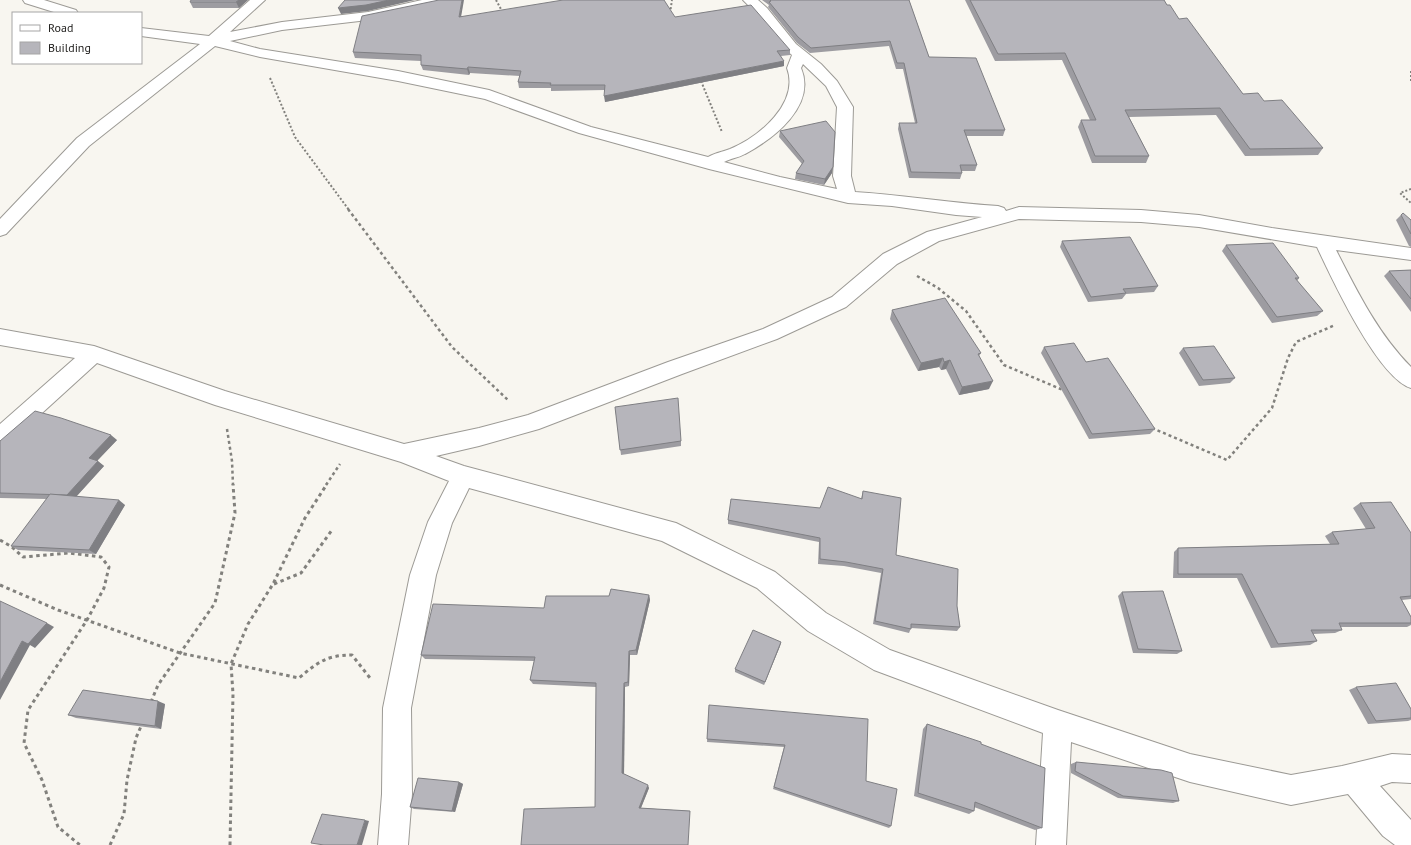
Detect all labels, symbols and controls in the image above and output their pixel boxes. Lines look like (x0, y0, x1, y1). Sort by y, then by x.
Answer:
legend (12, 12, 142, 64)
text: Road (48, 20, 73, 35)
text: Building (48, 40, 91, 55)

